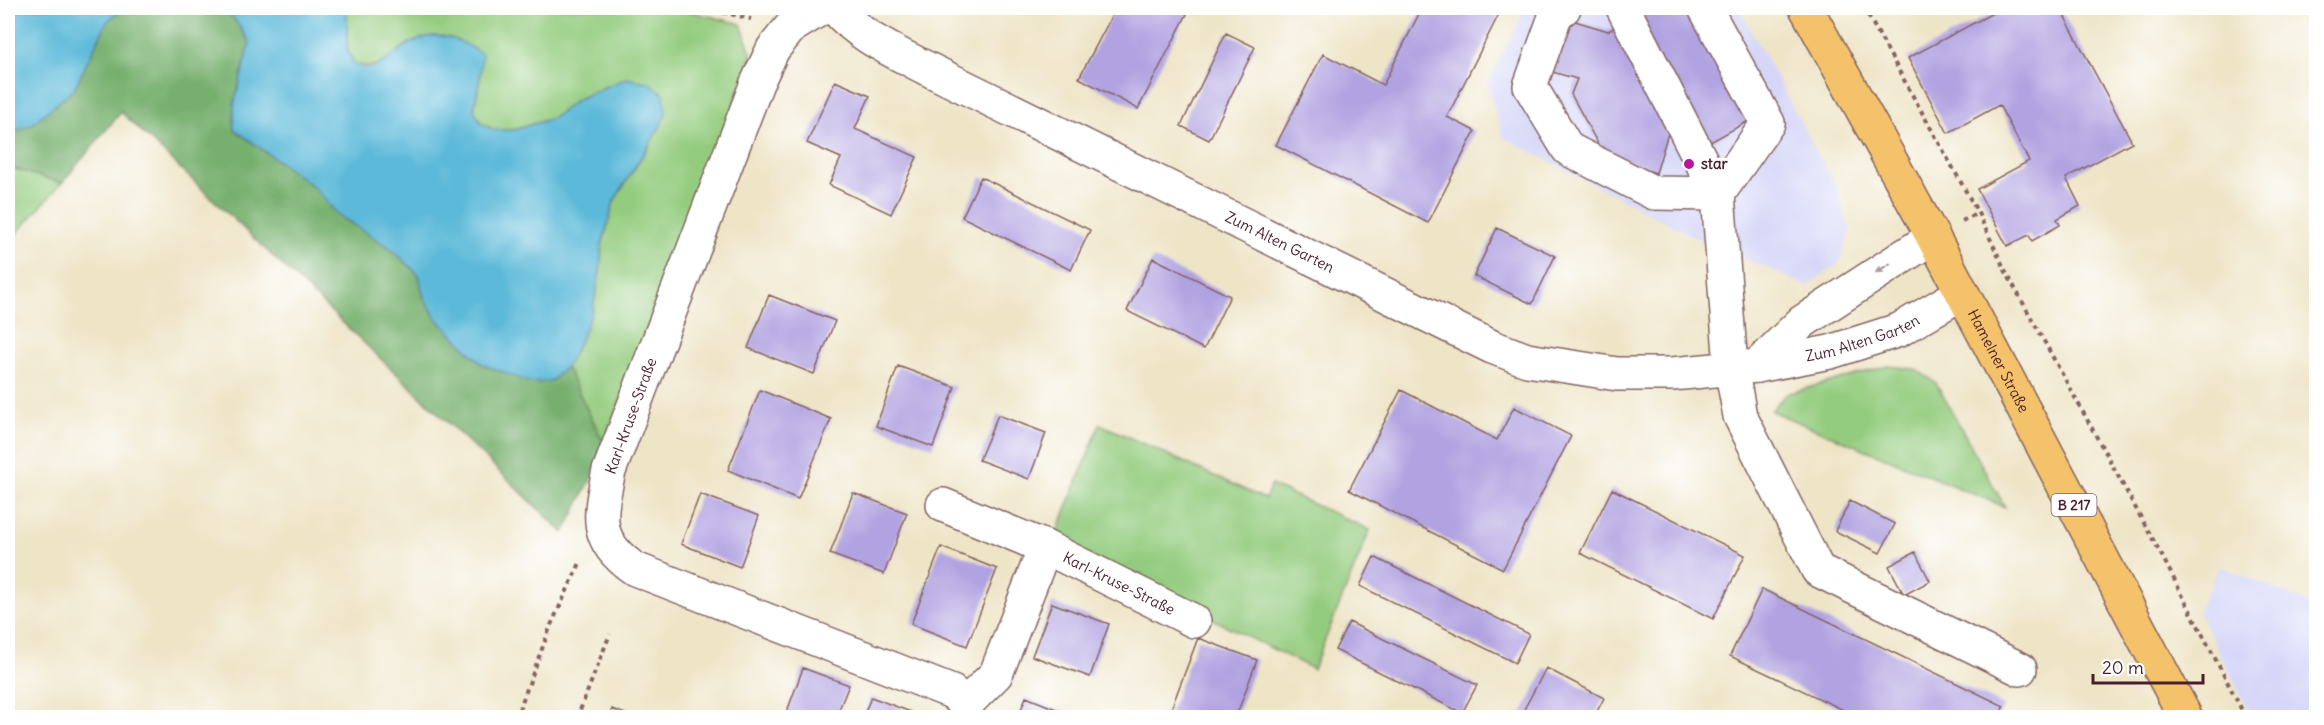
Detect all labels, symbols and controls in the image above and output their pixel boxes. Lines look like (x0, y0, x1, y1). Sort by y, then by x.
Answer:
place label: star (1701, 154, 1728, 173)
marker: star (1682, 157, 1696, 171)
street label: Zum Alten Garten (1222, 207, 1338, 277)
one-way arrow (1875, 263, 1892, 274)
street label: Hamelner Straße (1964, 306, 2034, 416)
street label: Zum Alten Garten (1804, 310, 1923, 365)
street label: Karl-Kruse-Straße (601, 355, 660, 477)
road number: B 217 (2052, 494, 2096, 516)
street label: Karl-Kruse-Straße (1060, 547, 1178, 619)
scale bar (2093, 647, 2202, 685)
text: 20 m (2102, 656, 2144, 679)

